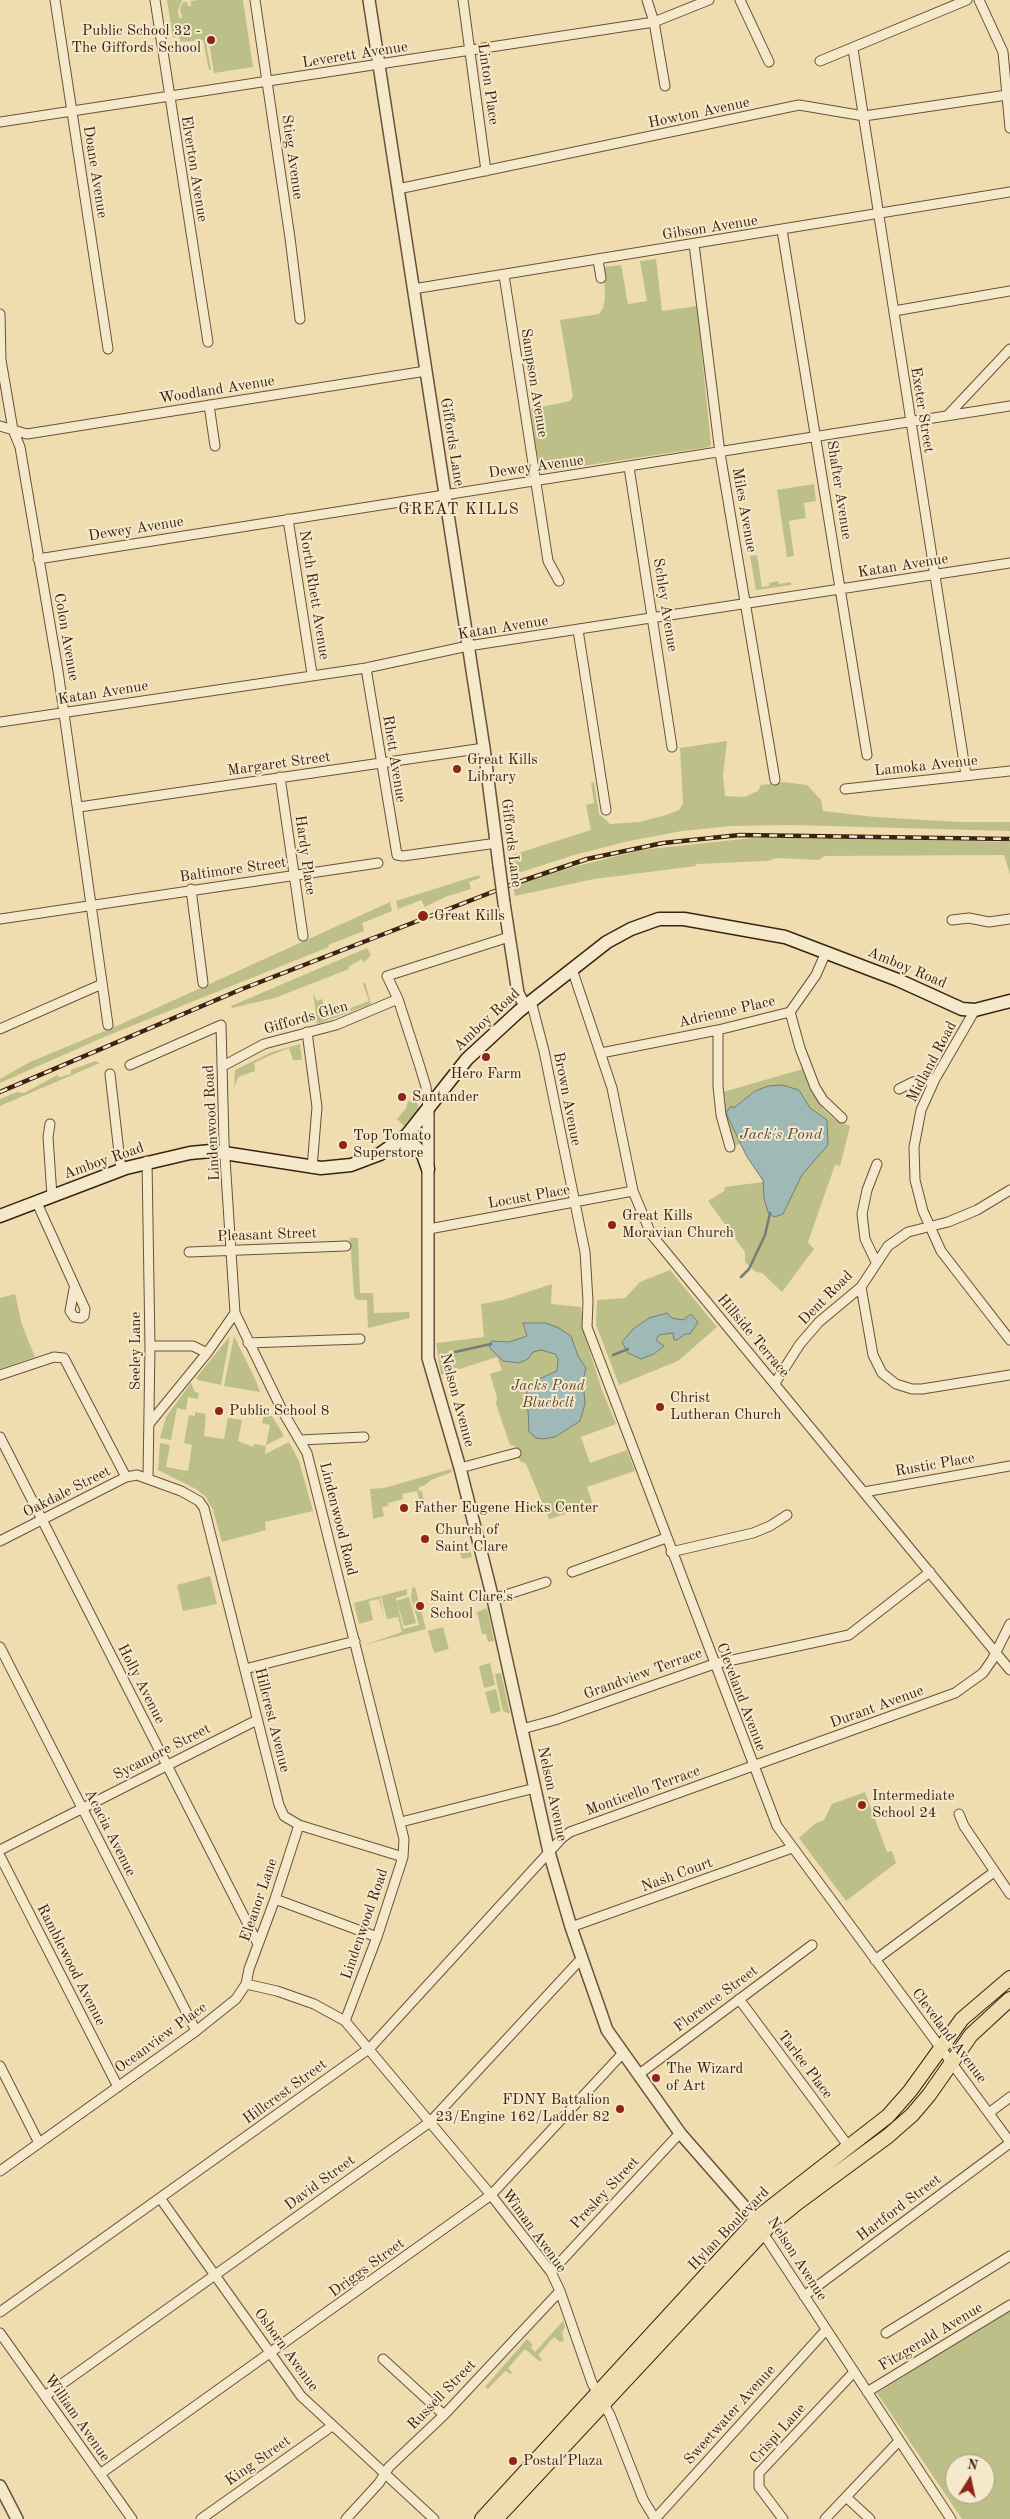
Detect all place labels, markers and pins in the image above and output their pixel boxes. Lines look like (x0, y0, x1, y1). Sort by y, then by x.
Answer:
place label: Public School 32 - The Giffords School (71, 22, 201, 57)
marker: Public School 32 - The Giffords School (205, 34, 217, 46)
place label: Great Kills Library (467, 751, 538, 786)
marker: Great Kills Library (451, 763, 463, 775)
place label: Great Kills (434, 907, 505, 925)
marker: Great Kills (416, 909, 430, 923)
marker: Hero Farm (480, 1051, 492, 1063)
place label: Hero Farm (450, 1065, 522, 1083)
place label: Santander (412, 1088, 478, 1106)
marker: Santander (396, 1091, 408, 1103)
place label: Top Tomato Superstore (353, 1127, 431, 1162)
marker: Top Tomato Superstore (337, 1139, 349, 1151)
place label: Great Kills Moravian Church (622, 1207, 734, 1242)
marker: Great Kills Moravian Church (606, 1219, 618, 1231)
place label: Christ Lutheran Church (670, 1389, 781, 1424)
marker: Christ Lutheran Church (654, 1401, 666, 1413)
place label: Public School 8 (229, 1402, 330, 1420)
marker: Public School 8 (213, 1405, 225, 1417)
place label: Father Eugene Hicks Center (414, 1499, 598, 1517)
marker: Father Eugene Hicks Center (398, 1502, 410, 1514)
place label: Church of Saint Clare (435, 1521, 508, 1556)
marker: Church of Saint Clare (419, 1533, 431, 1545)
place label: Saint Clare's School (430, 1588, 513, 1623)
marker: Saint Clare's School (414, 1600, 426, 1612)
place label: Intermediate School 24 (872, 1787, 955, 1822)
marker: Intermediate School 24 (856, 1799, 868, 1811)
place label: The Wizard of Art (666, 2060, 743, 2095)
marker: The Wizard of Art (650, 2072, 662, 2084)
place label: FDNY Battalion 23/Engine 162/Ladder 82 (435, 2091, 610, 2126)
marker: FDNY Battalion 23/Engine 162/Ladder 82 (614, 2103, 626, 2115)
place label: Postal Plaza (523, 2452, 603, 2470)
marker: Postal Plaza (507, 2455, 519, 2467)

